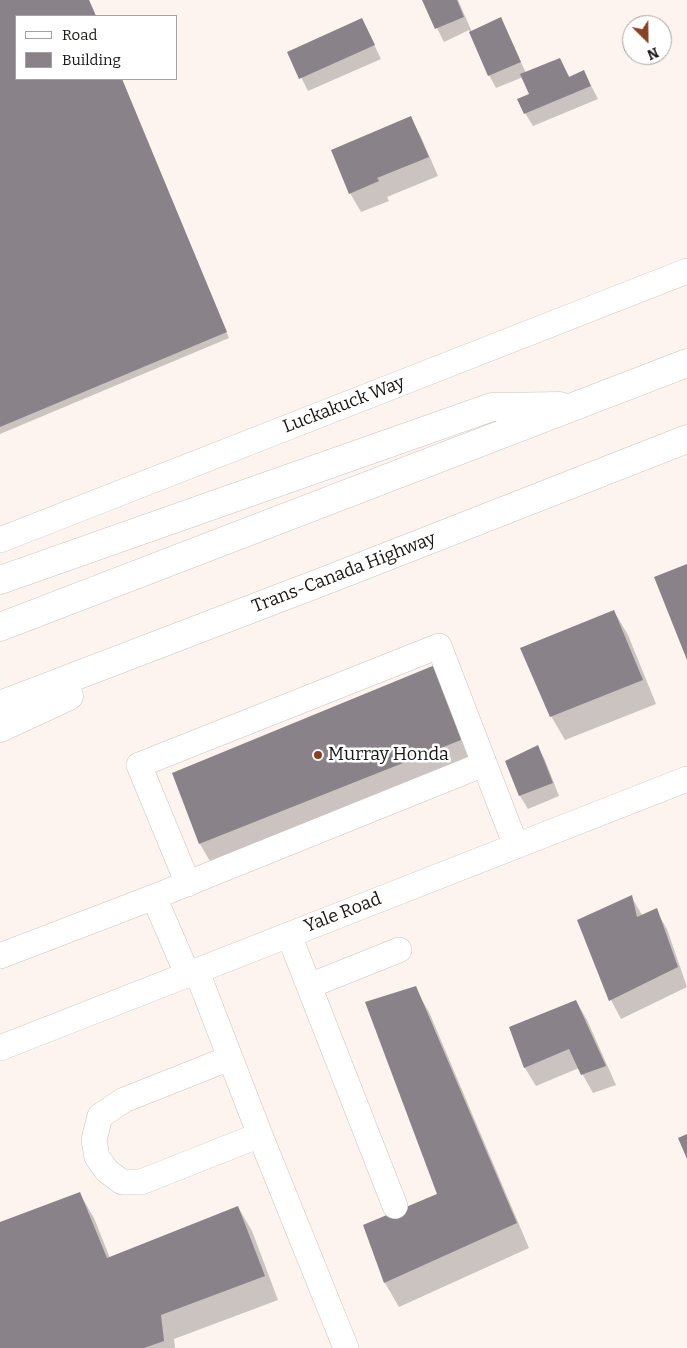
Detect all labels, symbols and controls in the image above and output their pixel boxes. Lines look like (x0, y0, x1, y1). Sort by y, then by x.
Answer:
legend (15, 15, 178, 80)
north arrow (622, 15, 672, 65)
text: Road (62, 26, 97, 44)
text: N (644, 43, 661, 63)
text: Building (62, 51, 121, 69)
street label: Luckakuck Way (280, 372, 408, 438)
street label: Trans-Canada Highway (249, 528, 439, 618)
place label: Murray Honda (328, 744, 449, 766)
marker: Murray Honda (312, 749, 324, 761)
street label: Yale Road (301, 888, 385, 938)

